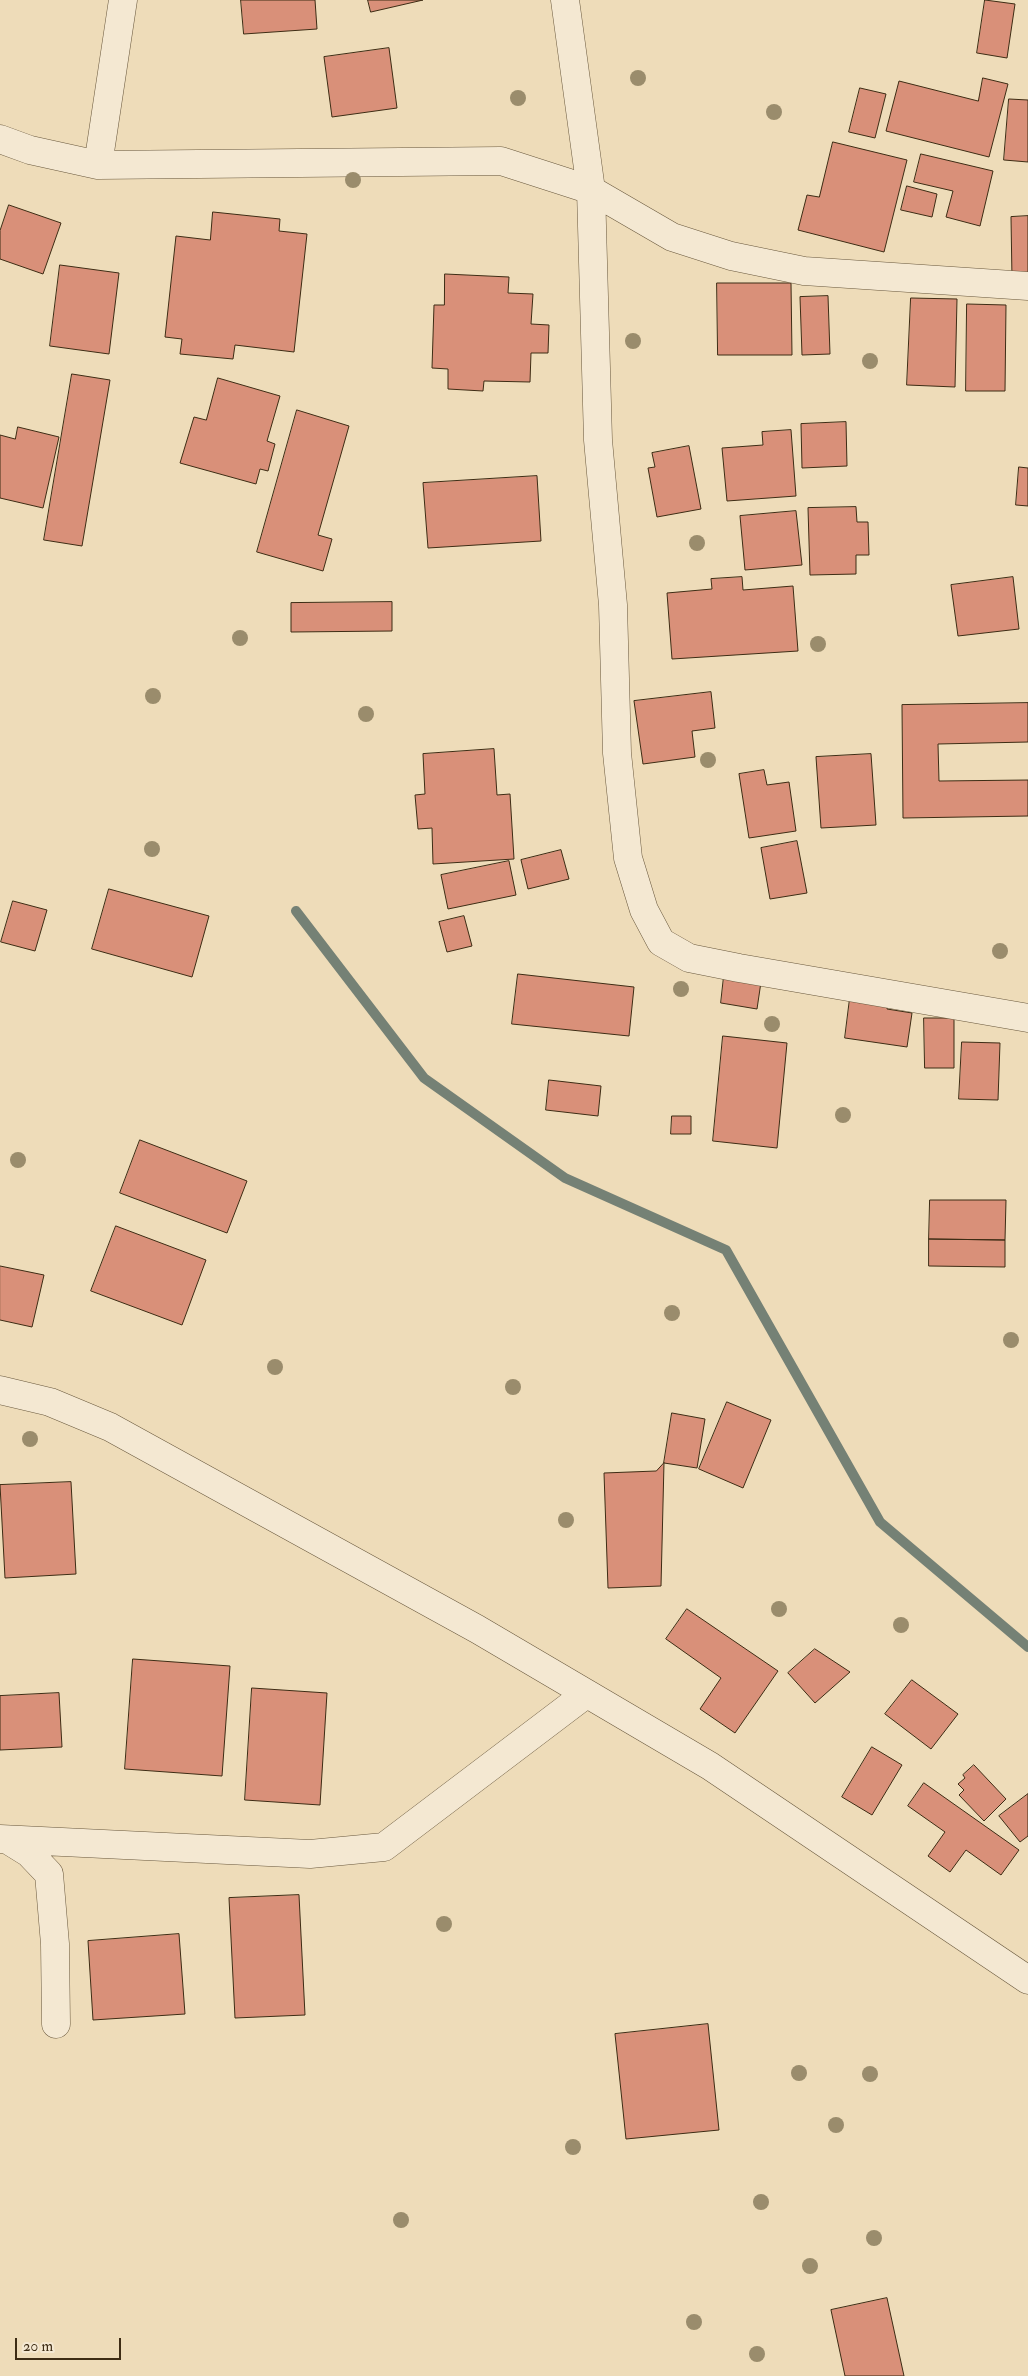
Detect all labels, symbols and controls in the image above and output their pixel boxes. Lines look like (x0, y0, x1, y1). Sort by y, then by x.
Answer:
scale bar (18, 2328, 124, 2360)
text: 20 m (23, 2337, 53, 2356)

